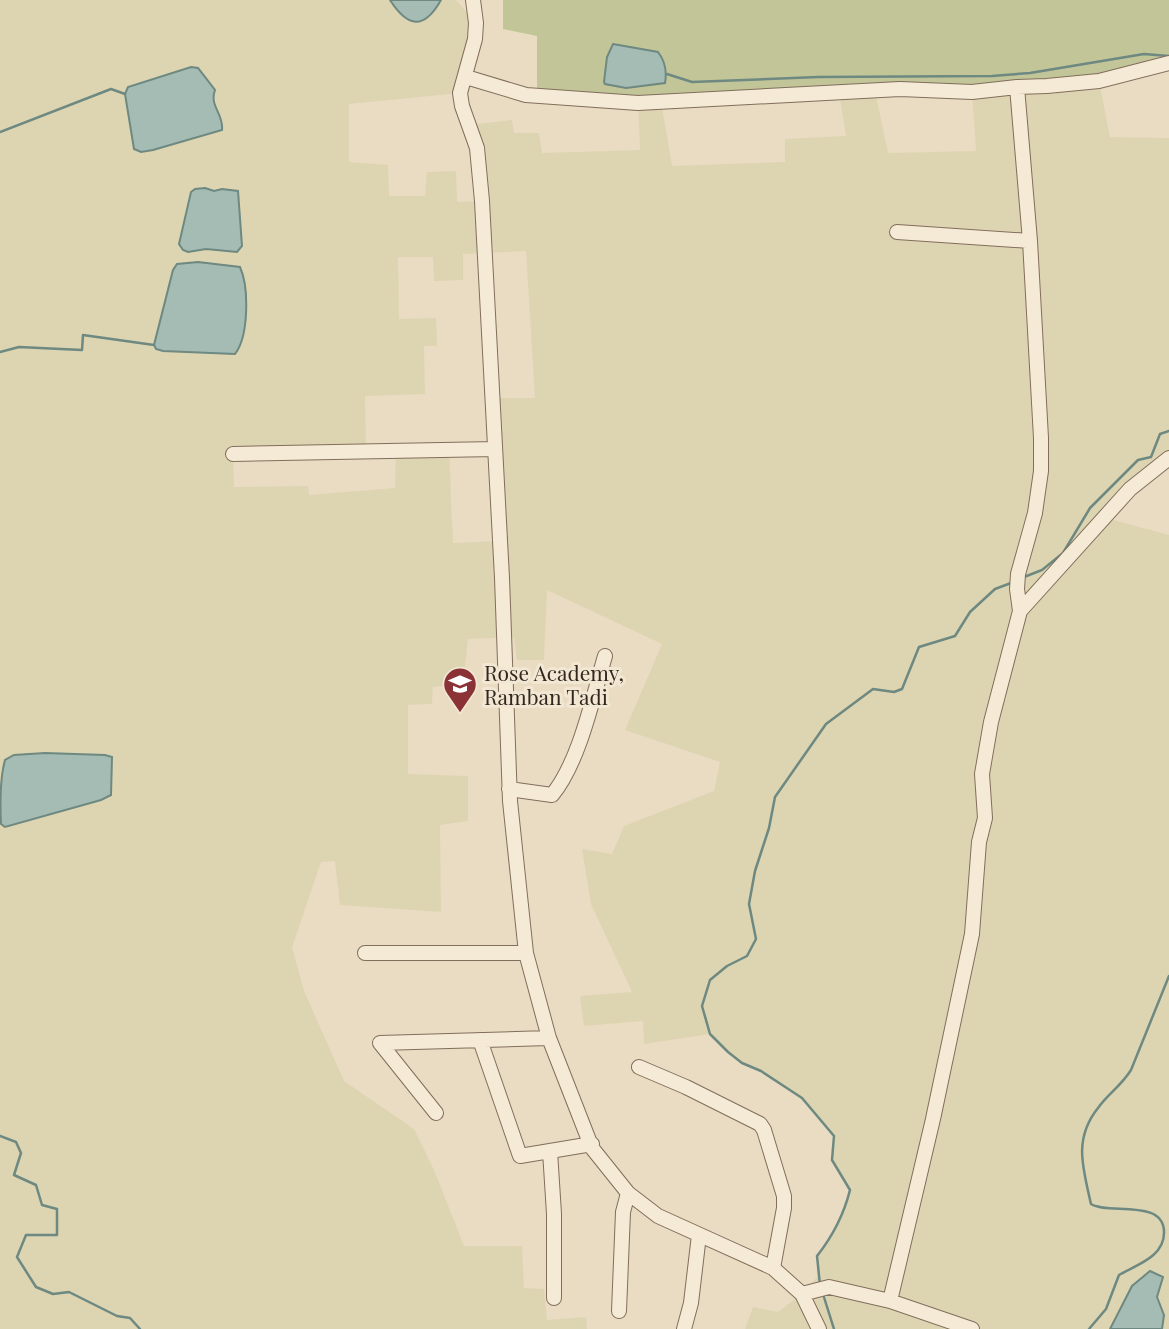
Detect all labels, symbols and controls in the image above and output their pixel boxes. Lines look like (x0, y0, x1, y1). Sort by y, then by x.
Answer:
place label: Rose Academy, Ramban Tadi (484, 658, 624, 710)
school or university icon: Rose Academy, Ramban Tadi (441, 665, 479, 714)

